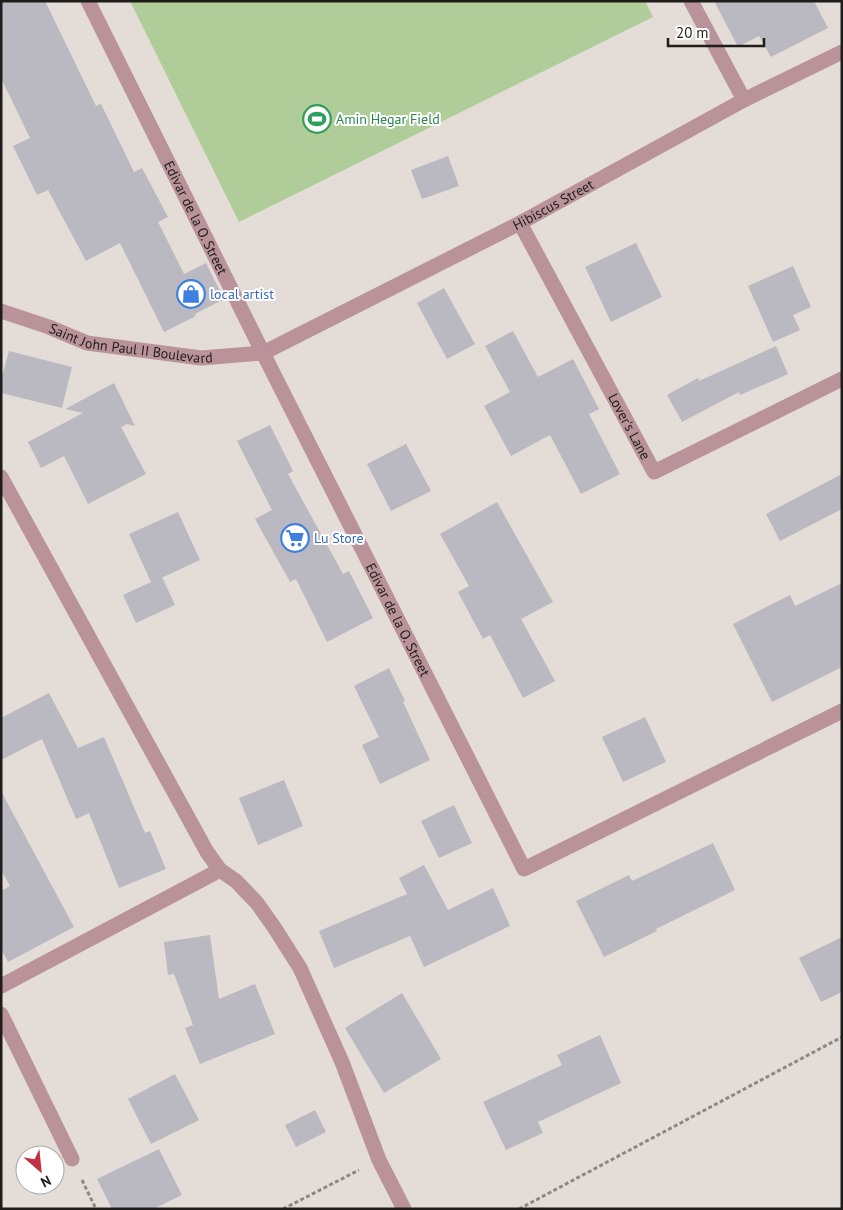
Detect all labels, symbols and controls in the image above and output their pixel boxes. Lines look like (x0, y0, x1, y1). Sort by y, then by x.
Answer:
scale bar (668, 15, 764, 47)
text: 20 m (676, 23, 709, 42)
sports icon: Amin Hegar Field (302, 104, 332, 134)
place label: Amin Hegar Field (336, 110, 440, 128)
street label: Edivar de la O. Street (160, 158, 232, 278)
street label: Hibiscus Street (510, 175, 597, 234)
shop icon: local artist (176, 279, 206, 309)
place label: local artist (210, 285, 274, 303)
street label: Saint John Paul II Boulevard (46, 319, 213, 367)
street label: Lover's Lane (604, 390, 655, 463)
supermarket icon: Lu Store (280, 523, 310, 553)
place label: Lu Store (314, 529, 364, 547)
street label: Edivar de la O. Street (362, 560, 434, 680)
north arrow (15, 1145, 65, 1195)
text: N (38, 1171, 54, 1192)

